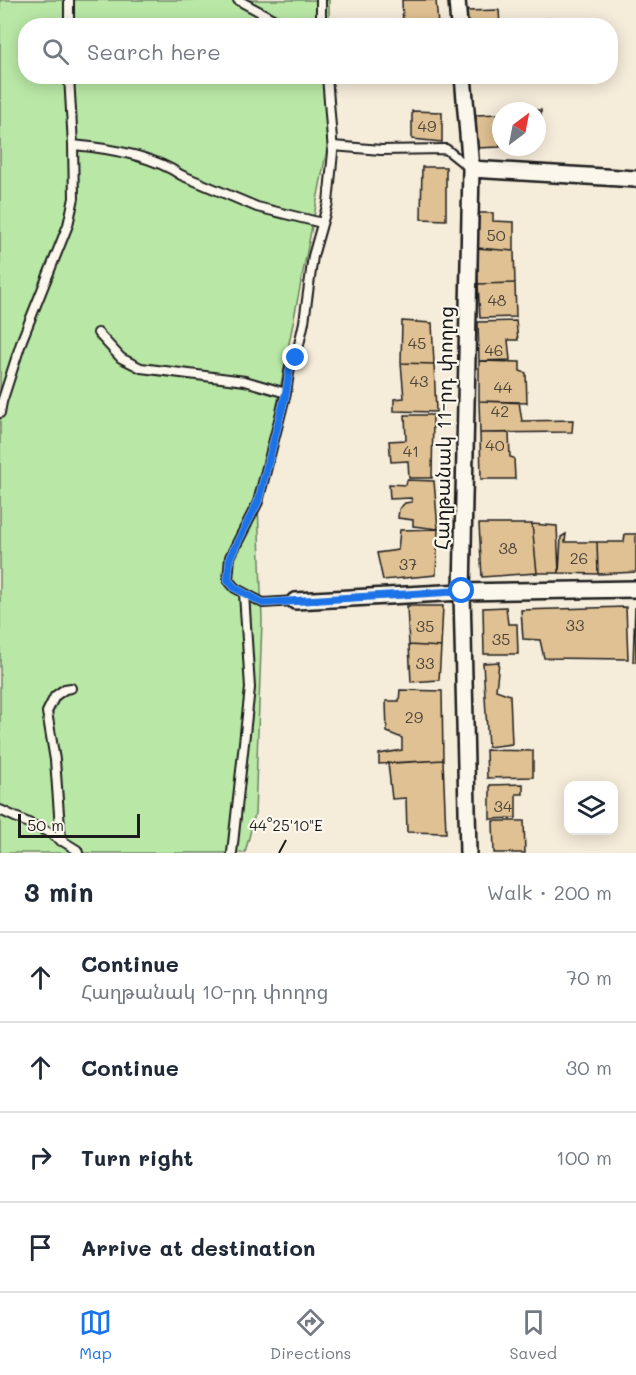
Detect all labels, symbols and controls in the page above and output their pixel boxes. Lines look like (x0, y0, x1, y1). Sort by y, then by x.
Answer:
search box (18, 18, 618, 84)
icon: search (39, 35, 72, 68)
text: Search here (87, 37, 221, 66)
north arrow (492, 102, 546, 156)
house number: 49 (418, 115, 436, 136)
house number: 50 (486, 224, 506, 245)
house number: 48 (487, 289, 507, 310)
street label: Հաղթանակ 11-րդ փողոց (428, 306, 458, 550)
house number: 45 (408, 332, 426, 353)
house number: 46 (484, 339, 504, 360)
route end (282, 344, 308, 370)
house number: 43 (410, 370, 428, 391)
house number: 44 (494, 376, 513, 397)
house number: 42 (491, 400, 509, 421)
house number: 40 (485, 434, 505, 455)
house number: 41 (403, 440, 419, 461)
house number: 38 (498, 537, 518, 558)
house number: 26 (570, 547, 588, 568)
house number: 37 (399, 553, 417, 574)
route start (448, 577, 474, 603)
house number: 33 (566, 614, 584, 635)
house number: 35 (416, 615, 434, 636)
house number: 35 (492, 628, 510, 649)
house number: 33 (416, 652, 434, 673)
house number: 29 (405, 706, 423, 727)
map controls (564, 781, 618, 835)
button: layers (564, 781, 618, 835)
house number: 34 (494, 795, 513, 816)
scale bar (18, 811, 140, 838)
text: 50 m (27, 814, 64, 835)
text: 44°25'10"E (249, 815, 323, 835)
text: 3 min (24, 875, 93, 909)
text: Walk · 200 m (487, 879, 612, 905)
text: Continue (81, 949, 179, 978)
icon: ahead (24, 961, 57, 994)
text: 70 m (566, 964, 612, 990)
text: Հաղթանակ 10-րդ փողոց (81, 978, 329, 1004)
icon: ahead (24, 1051, 57, 1084)
text: Continue (81, 1053, 179, 1082)
text: 30 m (566, 1054, 612, 1080)
icon: right (24, 1141, 57, 1174)
text: Turn right (81, 1143, 193, 1172)
text: 100 m (556, 1144, 612, 1170)
icon: arrive (24, 1231, 57, 1264)
text: Arrive at destination (81, 1233, 316, 1262)
tab: Map (79, 1306, 112, 1363)
tab: Directions (270, 1306, 351, 1363)
tab: Saved (509, 1306, 557, 1363)

